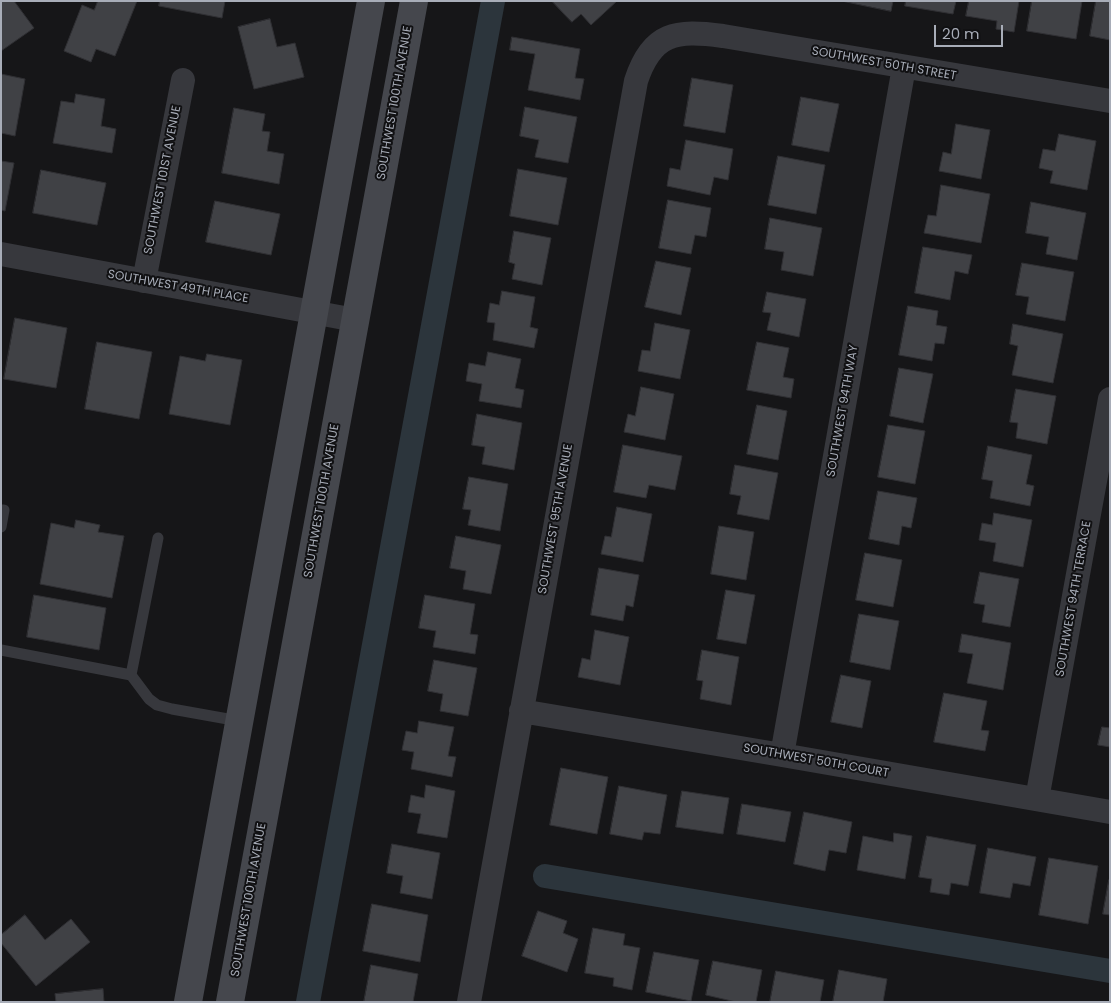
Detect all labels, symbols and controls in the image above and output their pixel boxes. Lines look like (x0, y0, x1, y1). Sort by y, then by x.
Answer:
scale bar (936, 15, 1005, 47)
text: 20 m (942, 23, 980, 44)
street label: SOUTHWEST 100TH AVENUE (374, 25, 416, 181)
street label: SOUTHWEST 50TH STREET (811, 44, 957, 84)
street label: SOUTHWEST 101ST AVENUE (142, 105, 184, 255)
street label: SOUTHWEST 49TH PLACE (106, 268, 250, 306)
street label: SOUTHWEST 94TH WAY (824, 344, 862, 478)
street label: SOUTHWEST 100TH AVENUE (301, 423, 343, 579)
street label: SOUTHWEST 95TH AVENUE (536, 443, 576, 595)
street label: SOUTHWEST 94TH TERRACE (1053, 520, 1095, 678)
street label: SOUTHWEST 50TH COURT (742, 741, 890, 781)
street label: SOUTHWEST 100TH AVENUE (228, 822, 270, 978)

